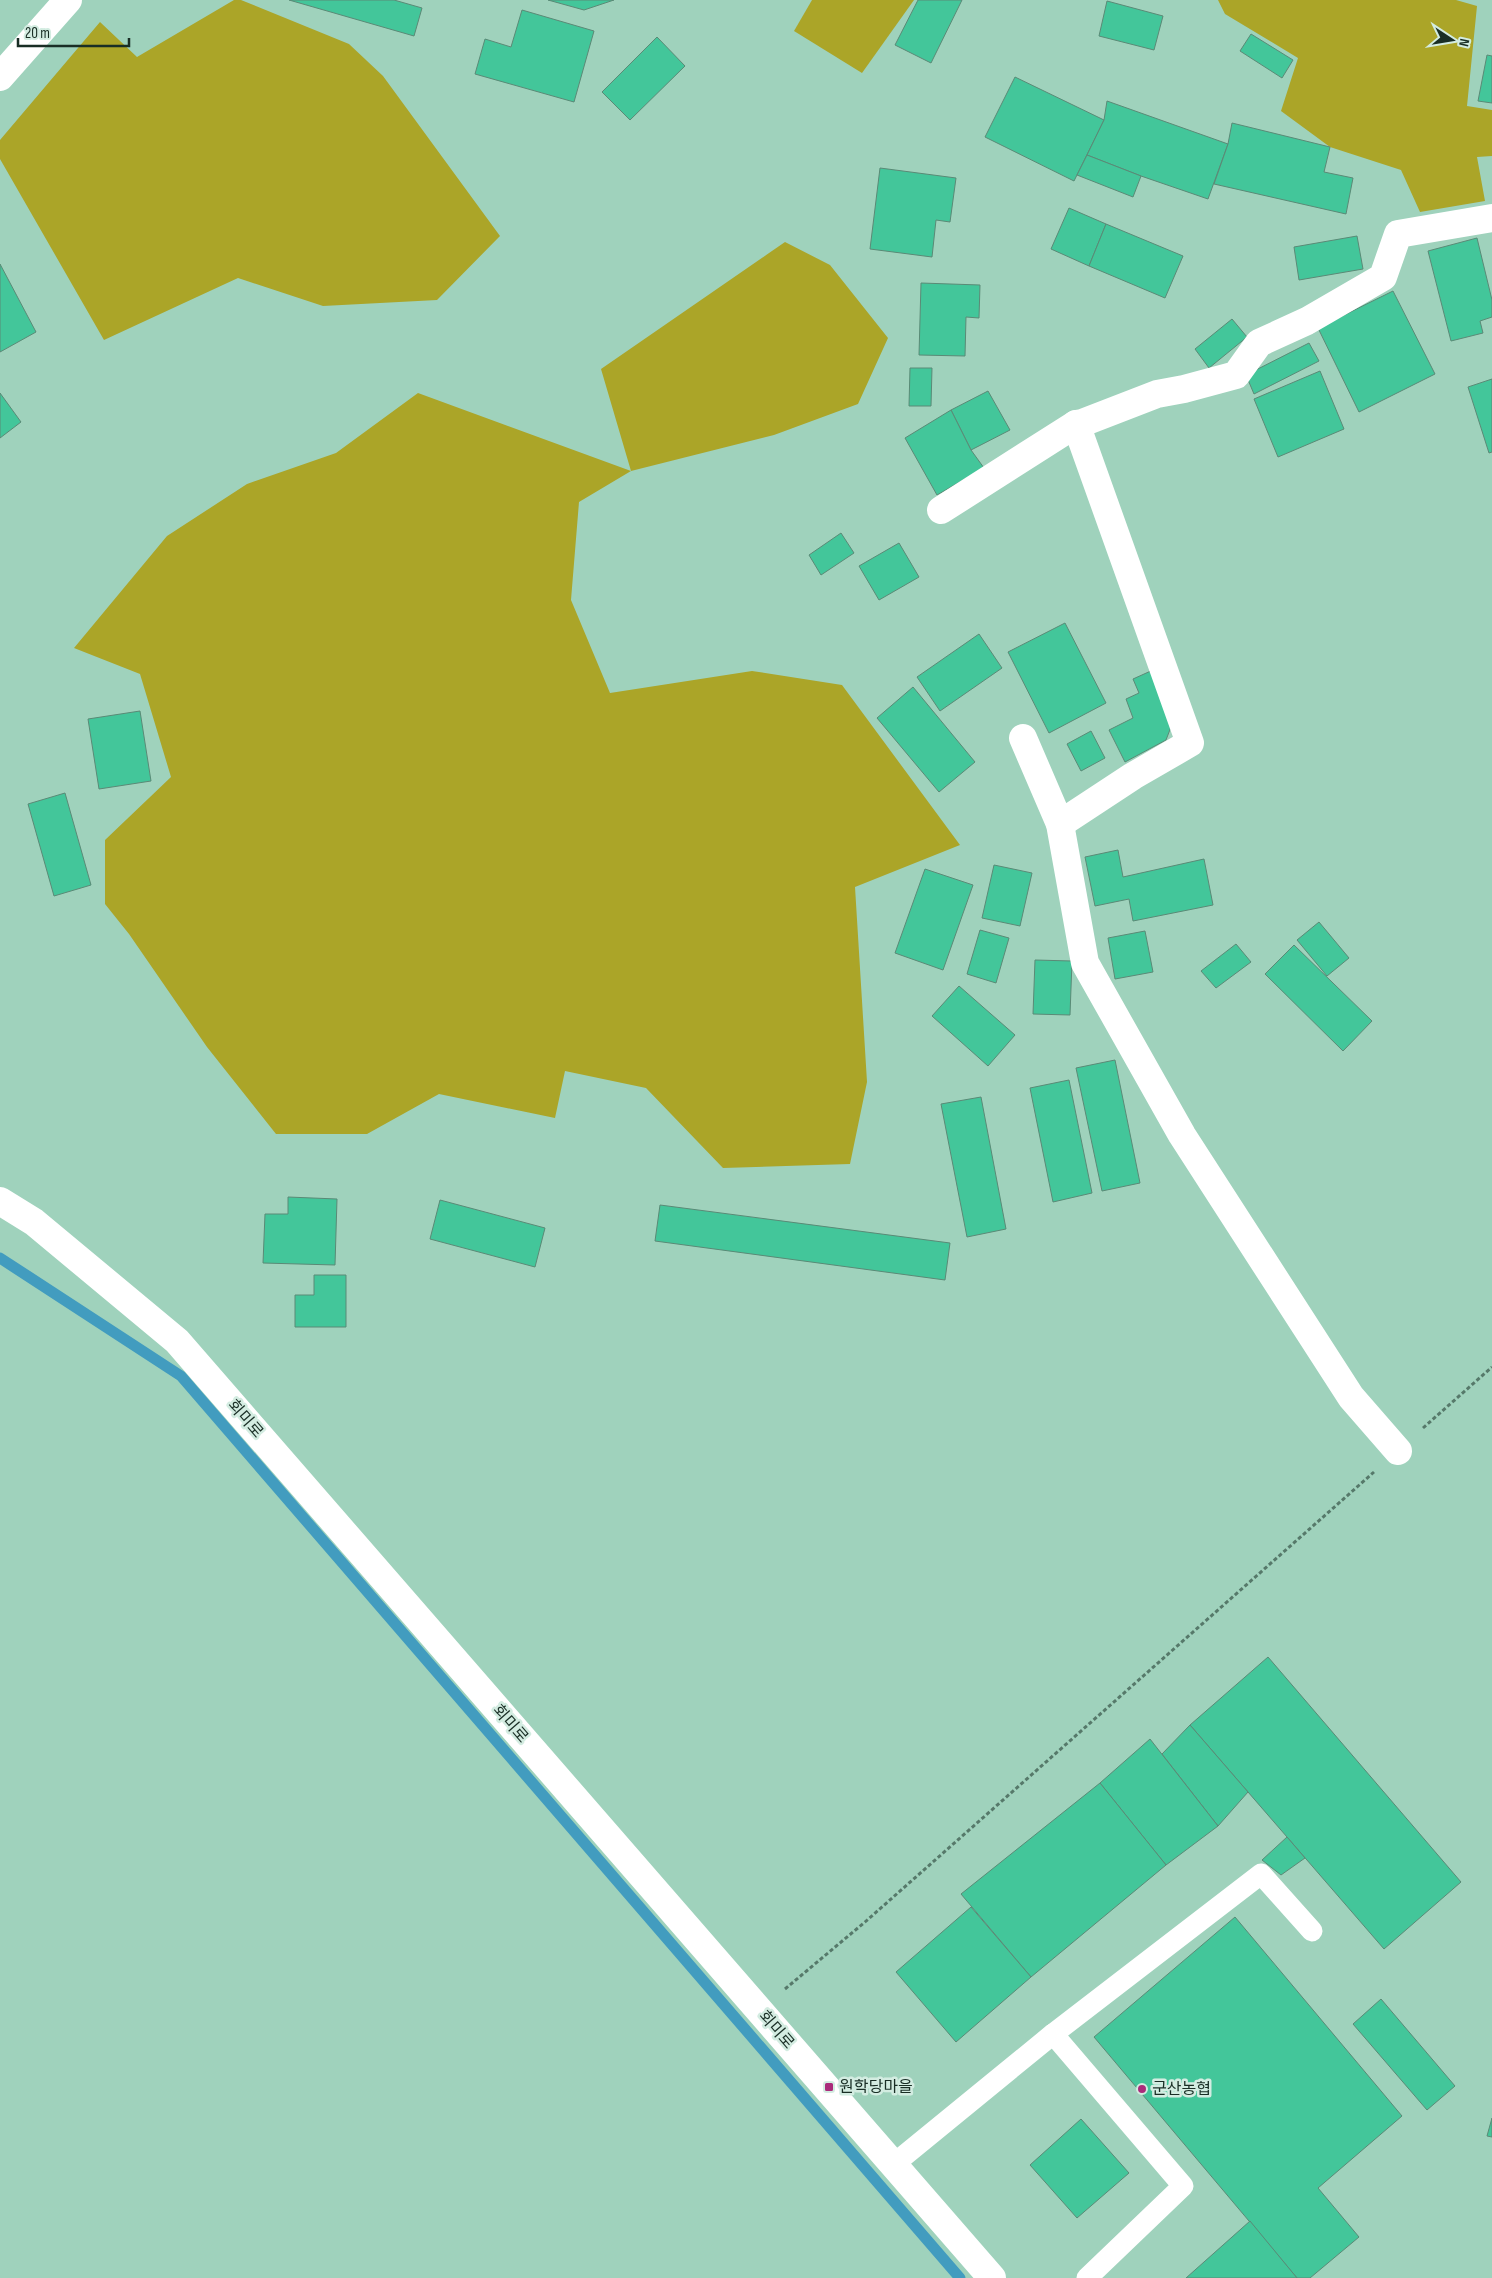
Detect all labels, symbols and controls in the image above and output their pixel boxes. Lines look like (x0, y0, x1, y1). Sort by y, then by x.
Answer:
scale bar (18, 15, 129, 47)
north arrow (1427, 15, 1477, 65)
text: 20 m (25, 24, 50, 43)
text: N (1455, 37, 1473, 48)
street label: 회미로 (223, 1396, 267, 1442)
street label: 회미로 (488, 1701, 532, 1747)
street label: 회미로 (754, 2007, 798, 2053)
place label: 원학당마을 (839, 2078, 913, 2097)
place label: 군산농협 (1152, 2080, 1211, 2099)
marker: 원학당마을 (823, 2081, 835, 2093)
marker: 군산농협 (1136, 2083, 1148, 2095)

